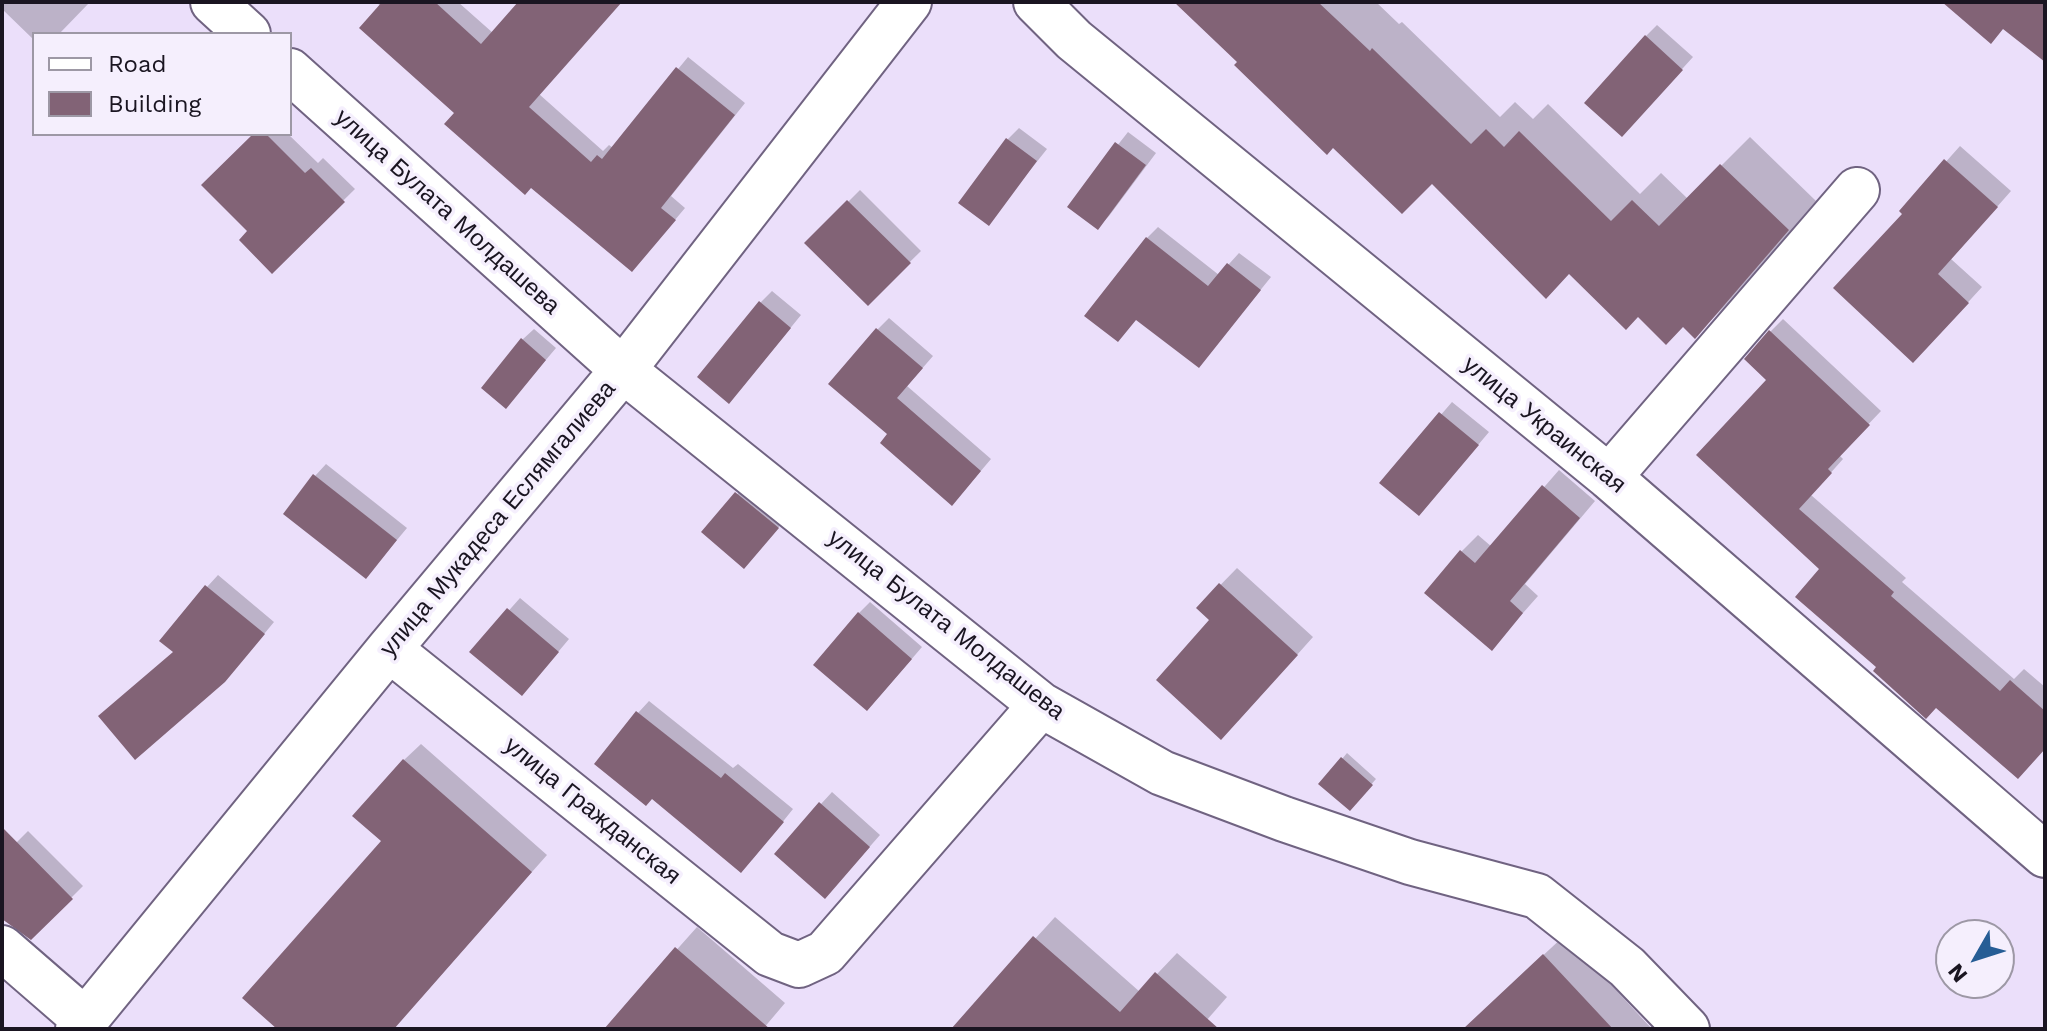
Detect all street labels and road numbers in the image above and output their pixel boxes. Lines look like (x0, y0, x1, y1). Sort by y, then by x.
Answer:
street label: улица Булата Молдашева (329, 103, 565, 321)
street label: улица Украинская (1457, 350, 1631, 500)
street label: улица Мукадеса Еслямгалиева (374, 375, 622, 663)
street label: улица Булата Молдашева (822, 524, 1070, 726)
street label: улица Гражданская (498, 731, 686, 891)

